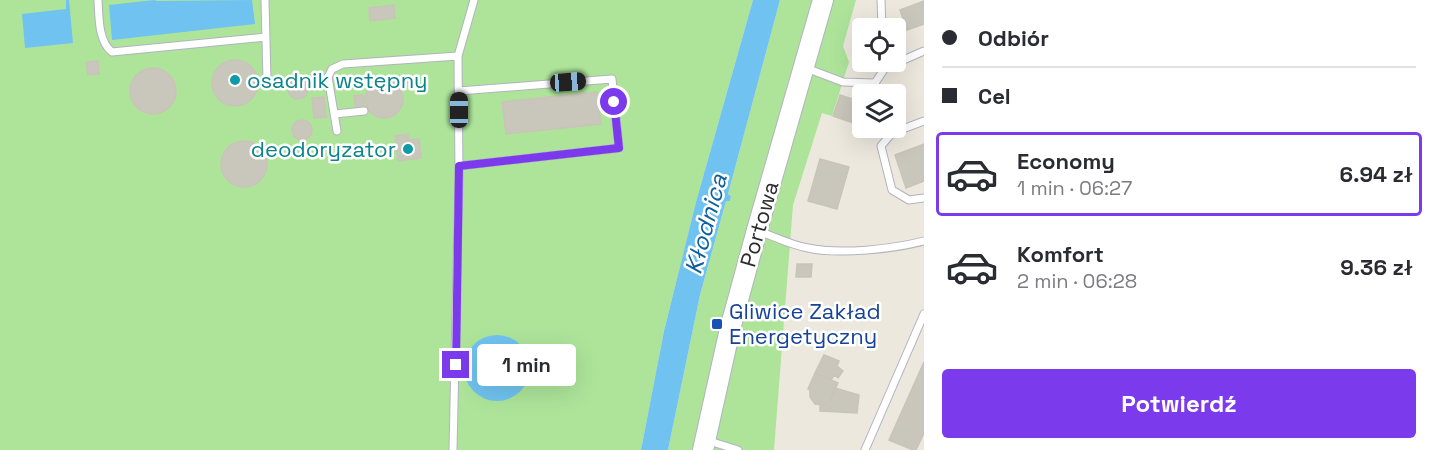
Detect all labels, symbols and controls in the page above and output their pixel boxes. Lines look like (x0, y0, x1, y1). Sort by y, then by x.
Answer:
map controls (852, 18, 906, 138)
button: locate (852, 18, 906, 72)
text: Odbiór (978, 24, 1049, 52)
place label: osadnik wstępny (247, 66, 428, 94)
car (549, 72, 587, 92)
marker: osadnik wstępny (228, 73, 242, 87)
text: Cel (978, 82, 1011, 110)
button: layers (852, 84, 906, 138)
route start (600, 88, 627, 115)
car (450, 92, 468, 128)
place label: deodoryzator (251, 135, 396, 163)
marker: deodoryzator (401, 142, 415, 156)
icon: car (945, 147, 999, 201)
text: Economy (1017, 147, 1115, 175)
text: 6.94 zł (1339, 160, 1413, 188)
water label: Kłodnica (677, 170, 734, 277)
text: 1 min · 06:27 (1017, 175, 1132, 201)
street label: Portowa (733, 178, 785, 270)
icon: car (945, 240, 999, 294)
text: Komfort (1017, 240, 1104, 268)
text: 9.36 zł (1340, 253, 1413, 281)
text: 2 min · 06:28 (1017, 268, 1137, 294)
place label: Gliwice Zakład Energetyczny (729, 297, 881, 350)
marker: Gliwice Zakład Energetyczny (710, 317, 724, 331)
callout: 1 min (477, 344, 576, 386)
route end (442, 351, 469, 378)
text: 1 min (502, 352, 551, 378)
button: Potwierdź (942, 369, 1416, 438)

